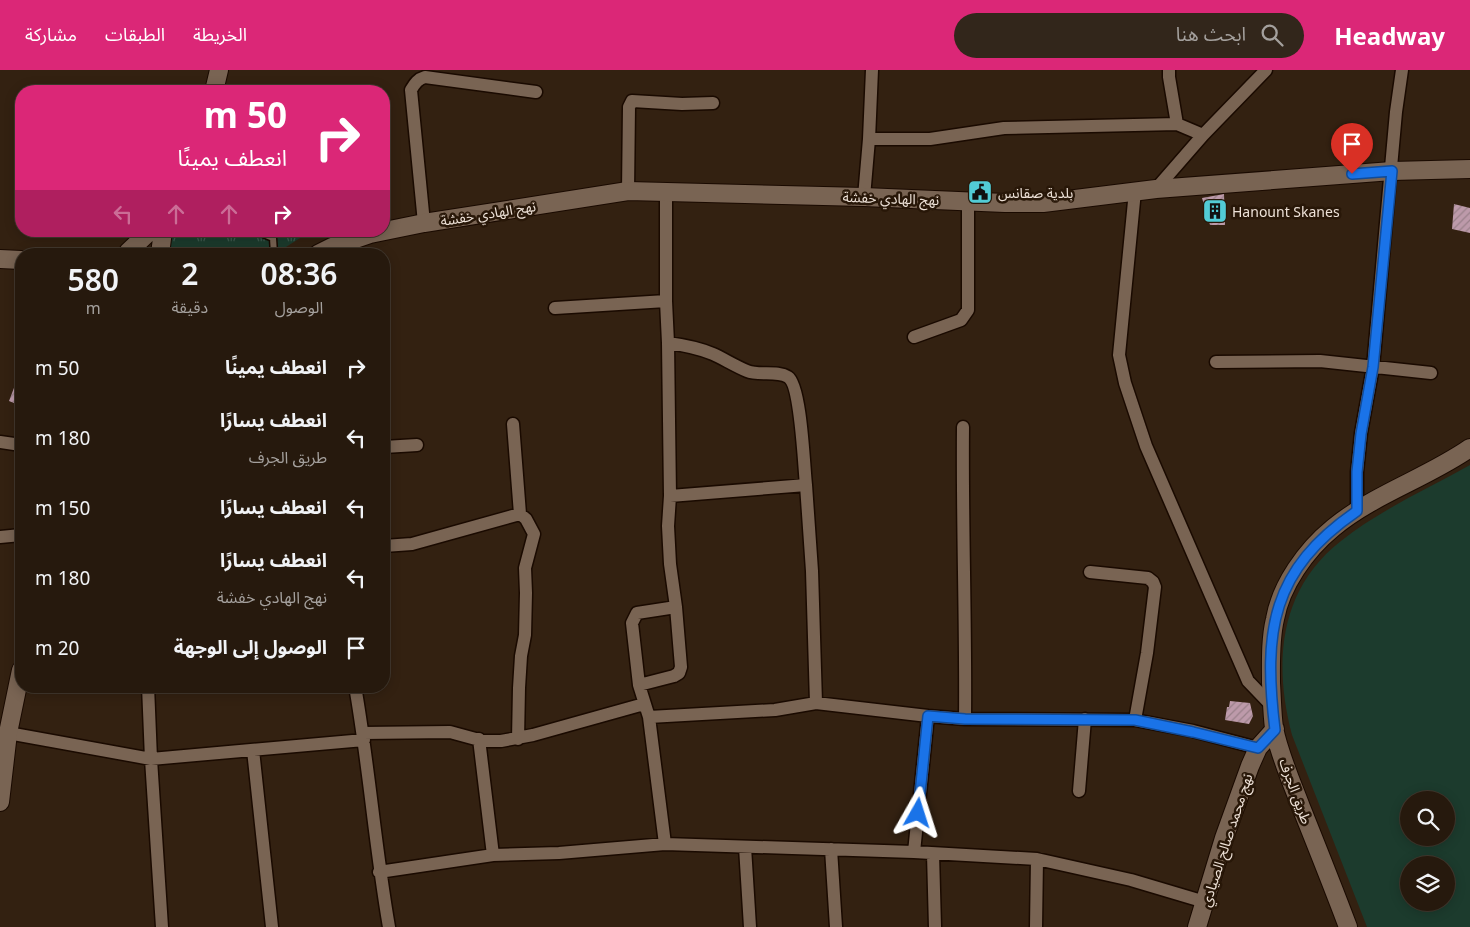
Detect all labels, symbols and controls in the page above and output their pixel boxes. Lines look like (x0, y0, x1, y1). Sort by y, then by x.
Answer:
search box (954, 13, 1304, 58)
text: Headway (1334, 19, 1445, 52)
text: ابحث هنا (1176, 21, 1246, 47)
icon: search (1258, 21, 1286, 49)
text: مشاركة (25, 22, 77, 46)
text: الطبقات (105, 22, 165, 46)
text: الخريطة (193, 22, 247, 46)
text: 50 m (204, 91, 287, 138)
icon: right (305, 105, 370, 170)
pin (1331, 123, 1373, 174)
icon: arrive (1338, 130, 1366, 158)
text: انعطف يمينًا (177, 142, 287, 172)
public building icon: بلدية صقانس (967, 179, 993, 205)
place label: بلدية صقانس (998, 183, 1073, 202)
street label: نهج الهادي خفشة (842, 187, 940, 211)
street label: نهج الهادي خفشة (439, 196, 538, 232)
building icon: Hanount Skanes (1202, 198, 1228, 224)
icon: left (109, 200, 137, 228)
icon: ahead (162, 200, 190, 228)
icon: ahead (215, 200, 243, 228)
icon: right (268, 200, 296, 228)
place label: Hanount Skanes (1232, 202, 1340, 221)
text: 2 (181, 253, 198, 294)
text: 08:36 (261, 253, 337, 294)
text: 580 (68, 259, 119, 300)
text: دقيقة (172, 296, 208, 318)
text: الوصول (275, 296, 323, 318)
text: m (86, 297, 101, 319)
text: انعطف يمينًا (225, 354, 327, 380)
icon: right (342, 354, 370, 382)
text: 50 m (35, 355, 79, 381)
text: انعطف يسارًا (220, 407, 327, 433)
icon: left (342, 424, 370, 452)
text: 180 m (35, 425, 90, 451)
text: طريق الجرف (249, 446, 327, 468)
text: انعطف يسارًا (220, 494, 327, 520)
icon: left (342, 494, 370, 522)
text: 150 m (35, 495, 90, 521)
text: انعطف يسارًا (220, 547, 327, 573)
icon: left (342, 564, 370, 592)
text: 180 m (35, 565, 90, 591)
text: نهج الهادي خفشة (217, 586, 327, 608)
text: الوصول إلى الوجهة (174, 634, 327, 660)
icon: arrive (342, 634, 370, 662)
text: 20 m (35, 635, 79, 661)
street label: طريق الجرف (1274, 756, 1317, 827)
street label: نهج محمد صالح الصيادي (1195, 771, 1259, 910)
position arrow (891, 786, 943, 838)
map controls (1400, 791, 1455, 911)
button: search (1400, 791, 1455, 846)
button: layers (1400, 856, 1455, 911)

